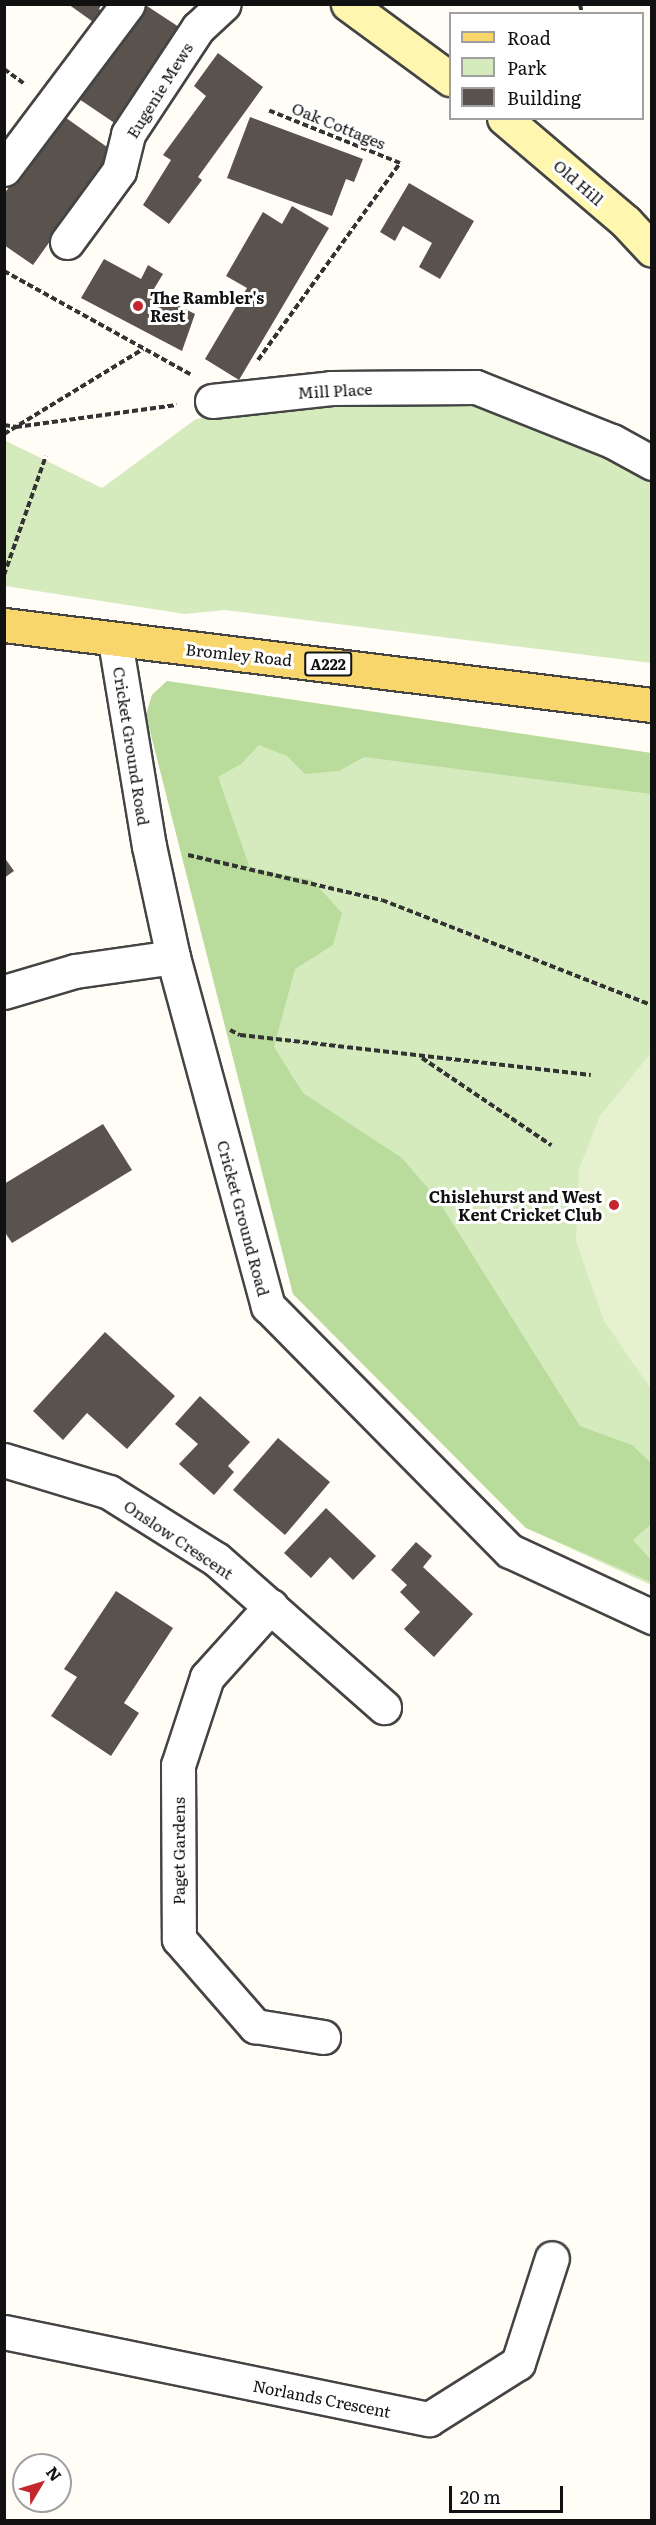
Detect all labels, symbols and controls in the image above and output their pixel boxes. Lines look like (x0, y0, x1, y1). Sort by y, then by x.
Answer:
legend (449, 12, 644, 120)
text: Road (507, 24, 551, 51)
street label: Eugenie Mews (122, 39, 196, 141)
text: Park (507, 54, 546, 81)
text: Building (507, 84, 581, 111)
street label: Oak Cottages (289, 97, 389, 153)
street label: Old Hill (550, 155, 608, 209)
place label: The Rambler's Rest (150, 287, 264, 325)
marker: The Rambler's Rest (131, 299, 145, 313)
street label: Mill Place (297, 378, 373, 402)
street label: Bromley Road (185, 639, 293, 669)
road number: A222 (304, 652, 352, 676)
street label: Cricket Ground Road (110, 665, 154, 827)
street label: Cricket Ground Road (214, 1138, 274, 1298)
place label: Chislehurst and West Kent Cricket Club (429, 1186, 602, 1224)
marker: Chislehurst and West Kent Cricket Club (607, 1198, 621, 1212)
street label: Onslow Crescent (121, 1495, 237, 1583)
street label: Paget Gardens (168, 1797, 188, 1905)
street label: Norlands Crescent (251, 2375, 393, 2421)
north arrow (12, 2453, 72, 2513)
text: N (41, 2460, 68, 2486)
scale bar (452, 2474, 566, 2512)
text: 20 m (460, 2483, 501, 2510)

